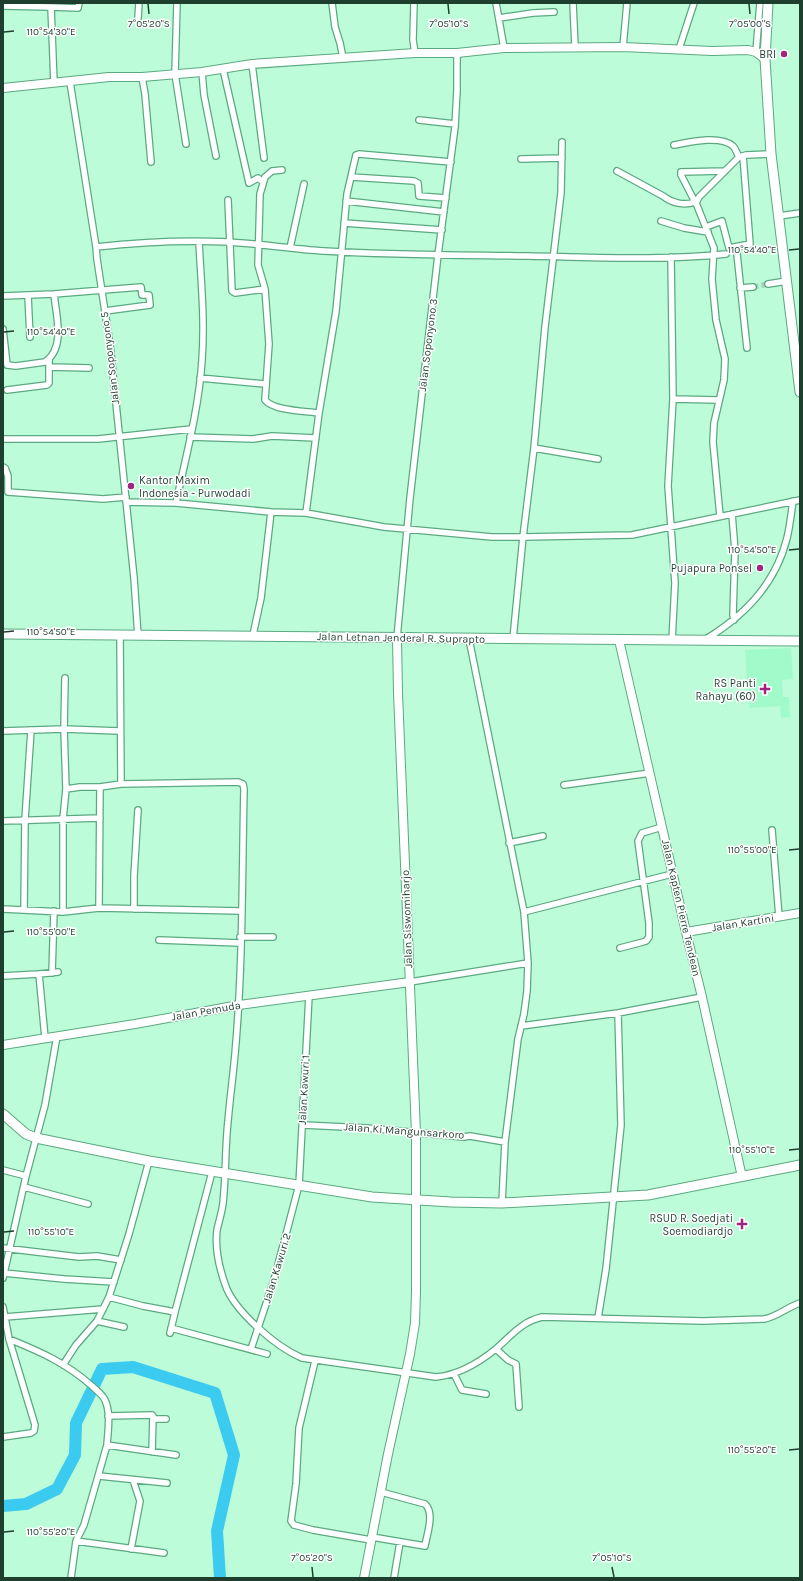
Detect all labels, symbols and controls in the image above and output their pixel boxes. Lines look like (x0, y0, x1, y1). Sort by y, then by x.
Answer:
text: 7°05'20"S (128, 18, 170, 30)
text: 7°05'10"S (429, 18, 469, 30)
text: 7°05'00"S (729, 18, 771, 30)
text: 110°54'30"E (26, 26, 76, 38)
place label: BRI (759, 48, 776, 61)
marker: BRI (779, 49, 789, 59)
text: 110°54'40"E (728, 244, 776, 256)
street label: Jalan Soponyono 3 (416, 298, 440, 392)
street label: Jalan Soponyono 5 (98, 311, 122, 405)
text: 110°54'40"E (27, 326, 75, 338)
place label: Kantor Maxim Indonesia - Purwodadi (139, 474, 251, 500)
marker: Kantor Maxim Indonesia - Purwodadi (126, 481, 136, 491)
text: 110°54'50"E (728, 544, 776, 556)
place label: Pujapura Ponsel (671, 562, 752, 575)
marker: Pujapura Ponsel (755, 563, 765, 573)
text: 110°54'50"E (27, 626, 75, 638)
street label: Jalan Letnan Jenderal R. Suprapto (317, 630, 485, 646)
place label: RS Panti Rahayu (60) (695, 677, 756, 703)
marker: RS Panti Rahayu (60) (759, 683, 771, 695)
street label: Jalan Kapten Pierre Tendean (659, 838, 703, 978)
text: 110°55'00"E (727, 844, 777, 856)
street label: Jalan Siswomiharjo (399, 870, 415, 968)
street label: Jalan Kartini (711, 912, 775, 934)
text: 110°55'00"E (26, 926, 76, 938)
street label: Jalan Pemuda (170, 999, 242, 1023)
street label: Jalan Kawuri 1 (296, 1055, 312, 1125)
street label: Jalan Ki Mangunsarkoro (343, 1120, 465, 1142)
text: 110°55'10"E (729, 1144, 775, 1156)
place label: RSUD R. Soedjati Soemodiardjo (649, 1212, 733, 1238)
marker: RSUD R. Soedjati Soemodiardjo (736, 1218, 748, 1230)
text: 110°55'10"E (28, 1226, 74, 1238)
street label: Jalan Kawuri 2 (260, 1231, 294, 1305)
text: 110°55'20"E (728, 1444, 777, 1456)
text: 110°55'20"E (27, 1526, 76, 1538)
text: 7°05'20"S (291, 1552, 333, 1564)
text: 7°05'10"S (592, 1552, 632, 1564)

